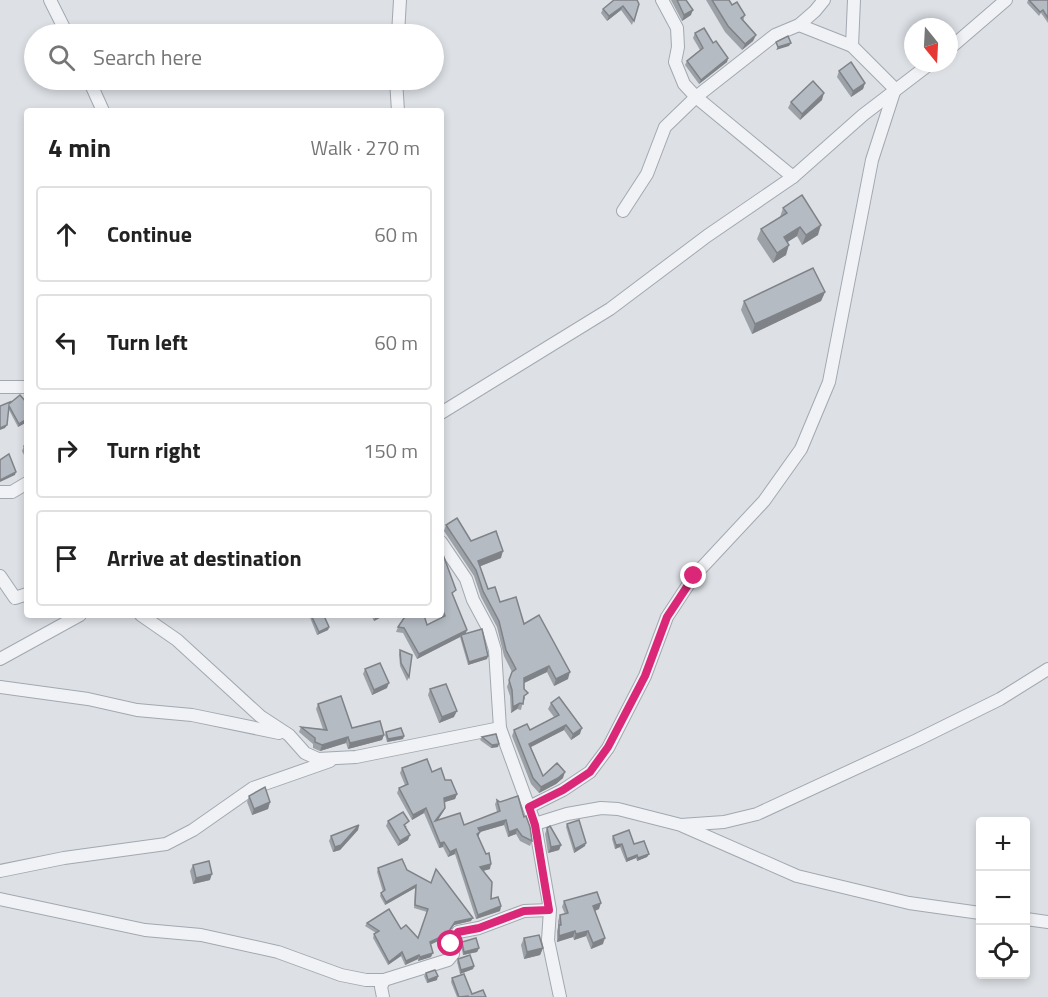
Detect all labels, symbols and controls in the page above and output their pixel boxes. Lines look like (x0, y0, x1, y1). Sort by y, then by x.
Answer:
north arrow (904, 18, 958, 72)
search box (24, 24, 444, 90)
text: Search here (93, 40, 202, 74)
icon: search (45, 41, 78, 74)
text: 4 min (48, 128, 111, 167)
text: Walk · 270 m (311, 132, 420, 163)
text: Continue (107, 217, 192, 251)
icon: ahead (50, 218, 83, 251)
text: 60 m (374, 219, 418, 250)
text: Turn left (107, 325, 188, 359)
icon: left (50, 326, 83, 359)
text: 60 m (374, 327, 418, 358)
text: Turn right (107, 433, 201, 467)
icon: right (50, 434, 83, 467)
text: 150 m (363, 435, 418, 466)
text: Arrive at destination (107, 541, 302, 575)
icon: arrive (50, 542, 83, 575)
route end (680, 562, 706, 588)
map controls (976, 817, 1030, 979)
button: + (976, 817, 1030, 871)
button: − (976, 871, 1030, 925)
button: locate (976, 925, 1030, 979)
route start (437, 930, 463, 956)

